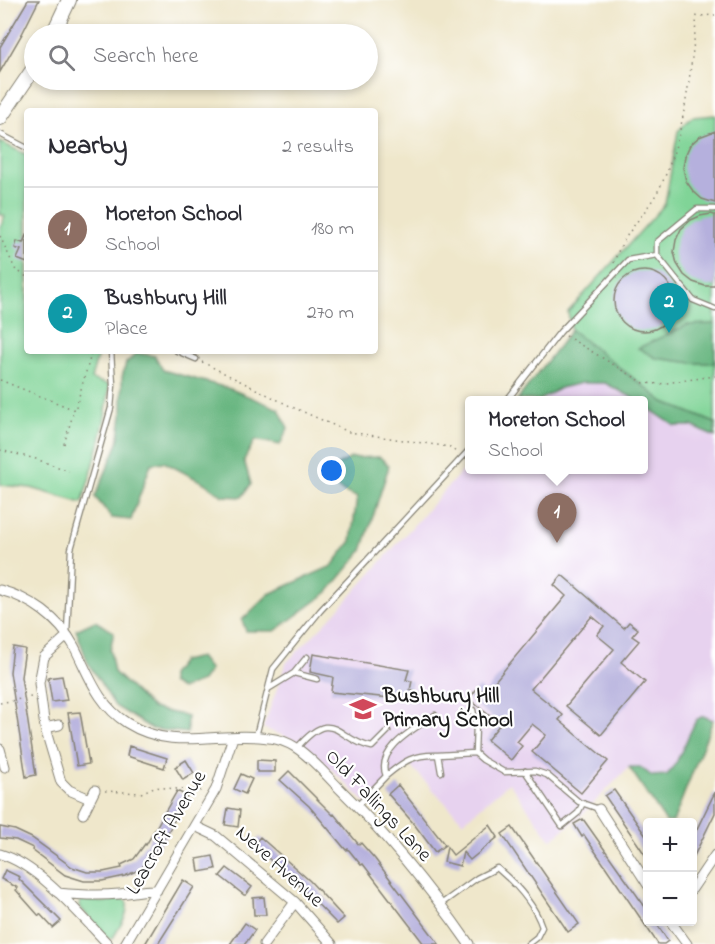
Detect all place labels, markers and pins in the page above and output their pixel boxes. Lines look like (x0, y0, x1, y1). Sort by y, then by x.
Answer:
pin: 2 (650, 284, 688, 333)
pin: 1 (538, 494, 576, 543)
place label: Bushbury Hill Primary School (382, 682, 513, 738)
school or university icon: Bushbury Hill Primary School (348, 694, 378, 724)

